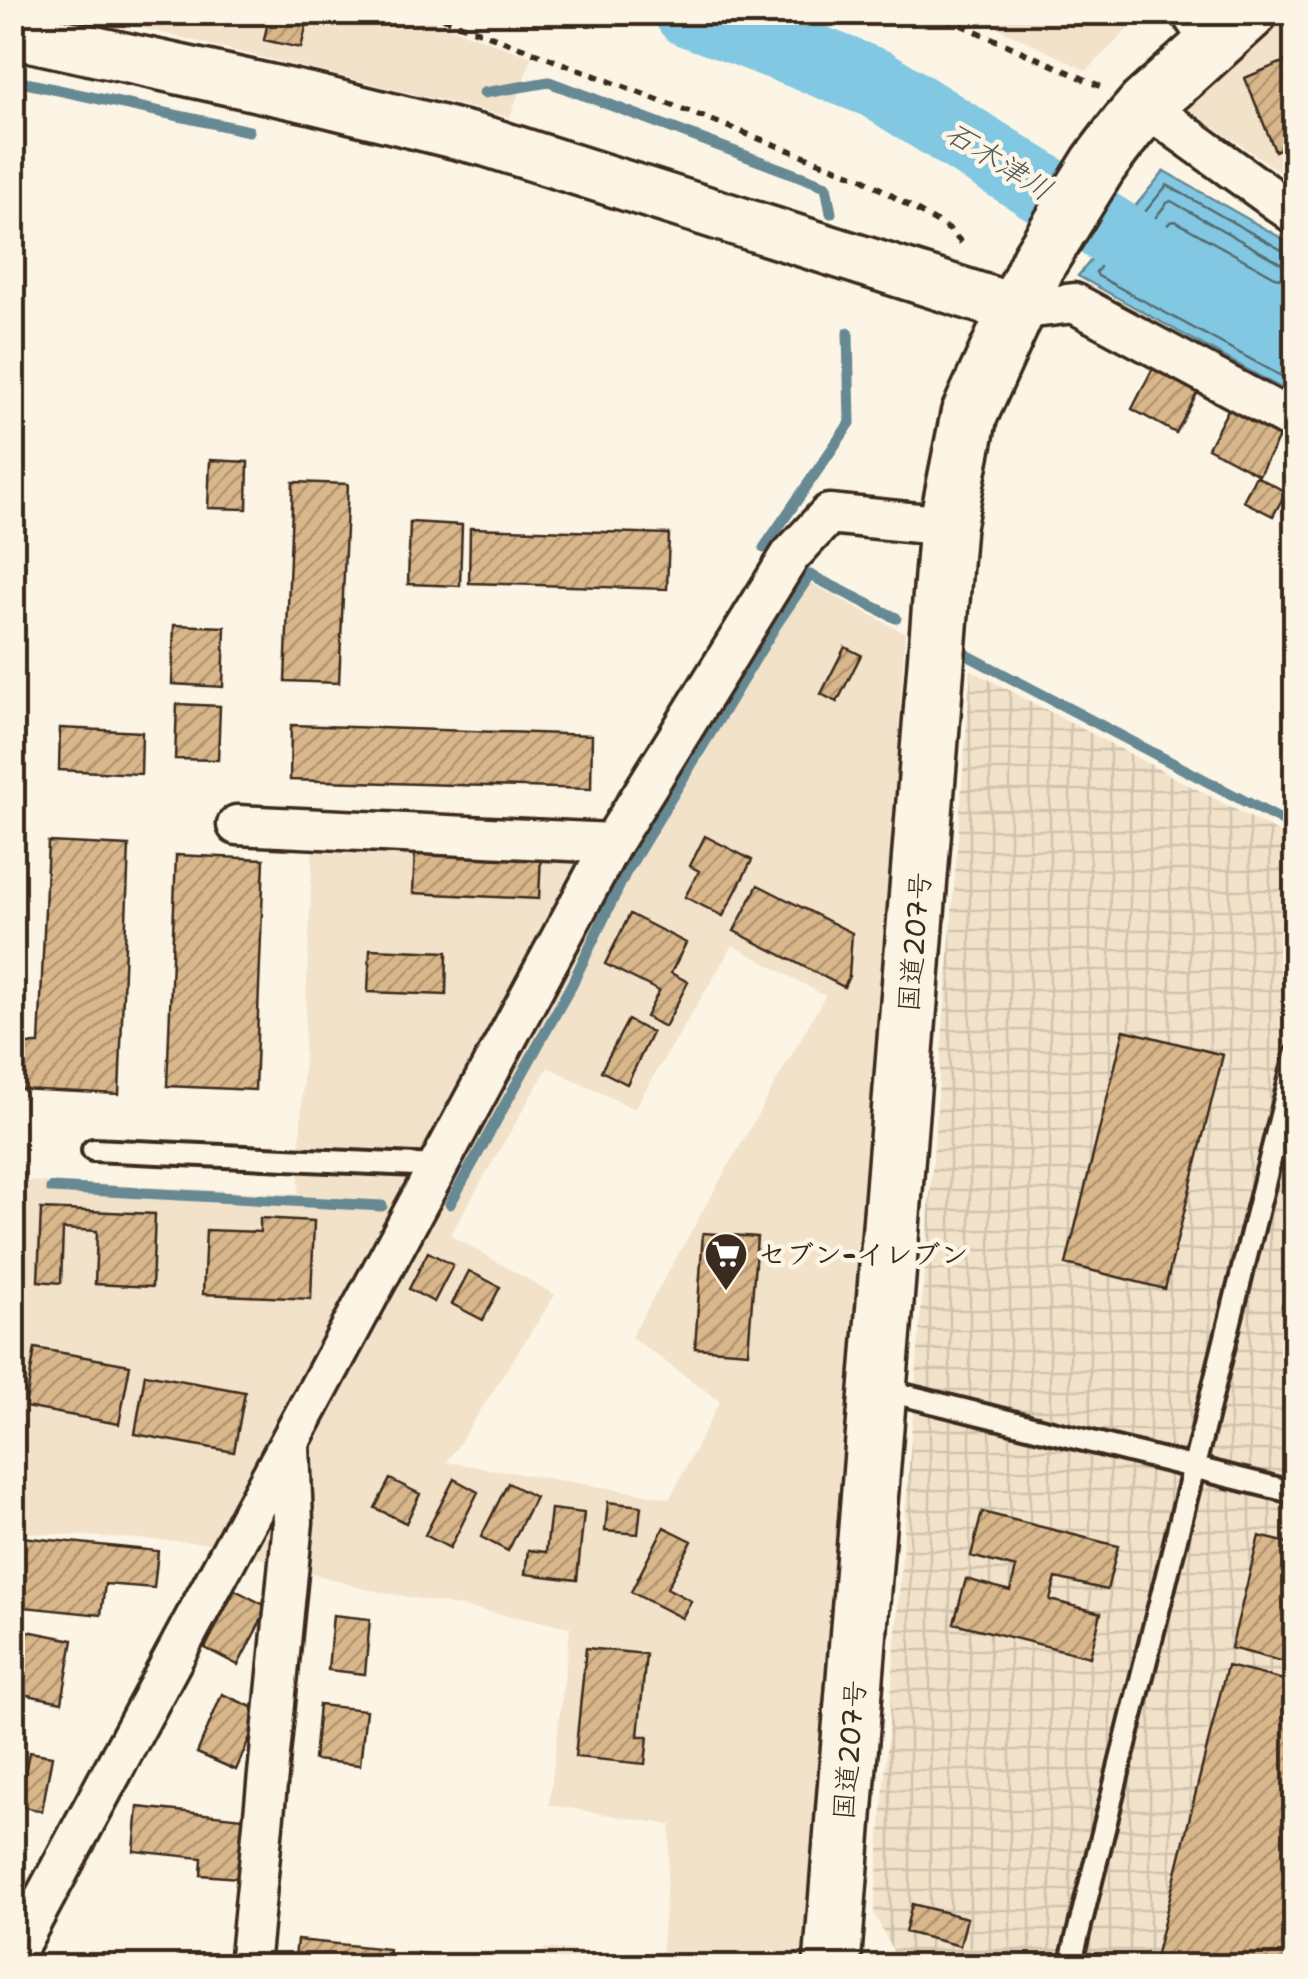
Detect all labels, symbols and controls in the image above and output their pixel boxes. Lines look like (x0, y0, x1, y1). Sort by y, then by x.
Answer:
water label: 石木津川 (937, 112, 1061, 210)
street label: 国道207号 (889, 870, 939, 1014)
supermarket icon: セブン-イレブン (703, 1231, 749, 1292)
place label: セブン-イレブン (758, 1235, 969, 1273)
street label: 国道207号 (824, 1678, 874, 1822)

